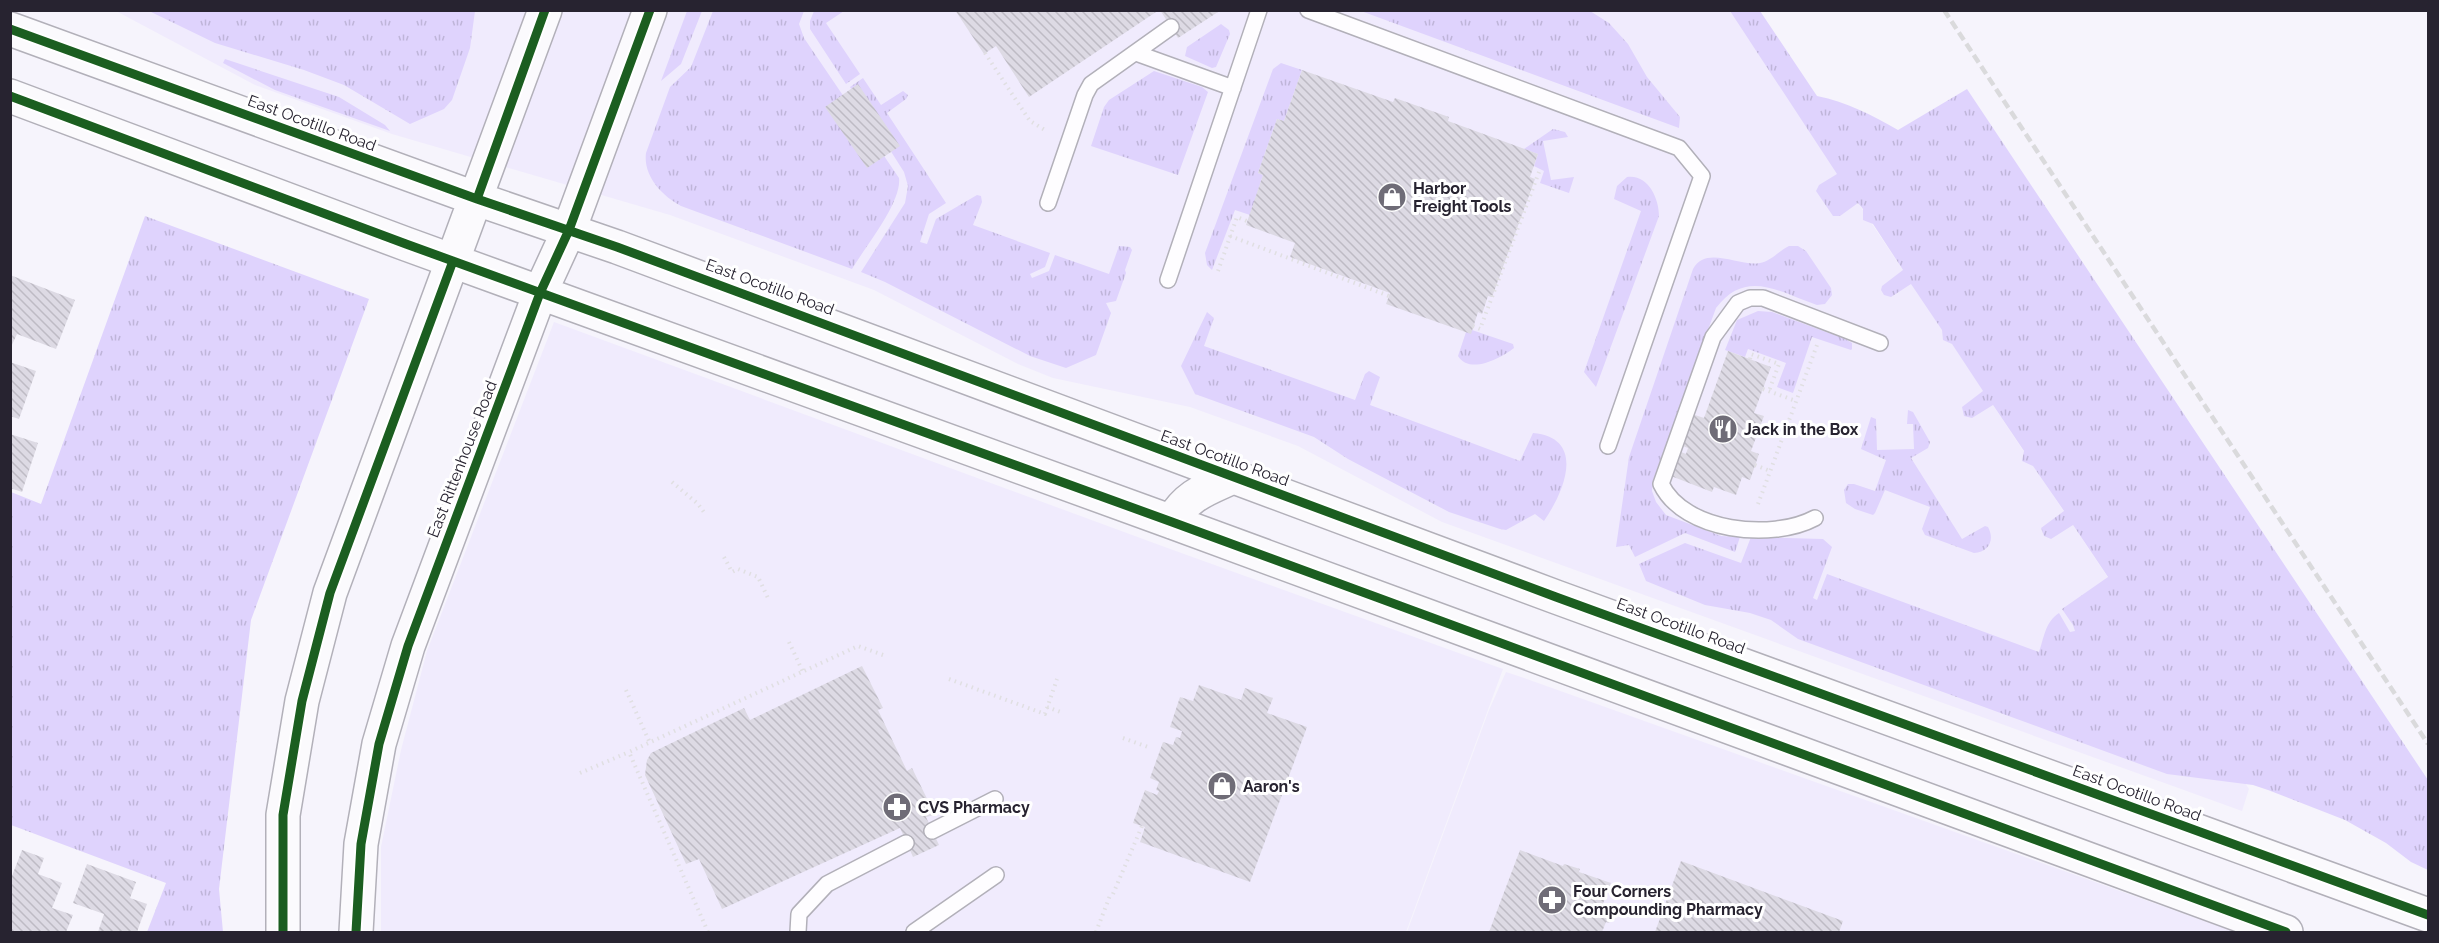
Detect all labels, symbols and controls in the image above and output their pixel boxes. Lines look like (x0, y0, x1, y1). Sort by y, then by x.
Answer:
street label: East Ocotillo Road (245, 91, 379, 155)
place label: Harbor Freight Tools (1413, 179, 1512, 216)
shop icon: Harbor Freight Tools (1376, 181, 1408, 213)
street label: East Ocotillo Road (703, 255, 837, 319)
street label: East Rittenhouse Road (423, 378, 501, 540)
restaurant icon: Jack in the Box (1707, 413, 1739, 445)
place label: Jack in the Box (1744, 420, 1859, 439)
street label: East Ocotillo Road (1158, 426, 1292, 490)
street label: East Ocotillo Road (1614, 594, 1748, 658)
street label: East Ocotillo Road (2070, 761, 2204, 825)
shop icon: Aaron's (1206, 770, 1238, 802)
place label: Aaron's (1243, 777, 1300, 796)
pharmacy icon: CVS Pharmacy (881, 791, 913, 823)
place label: CVS Pharmacy (918, 798, 1030, 817)
place label: Four Corners Compounding Pharmacy (1573, 882, 1763, 919)
pharmacy icon: Four Corners Compounding Pharmacy (1536, 884, 1568, 916)

